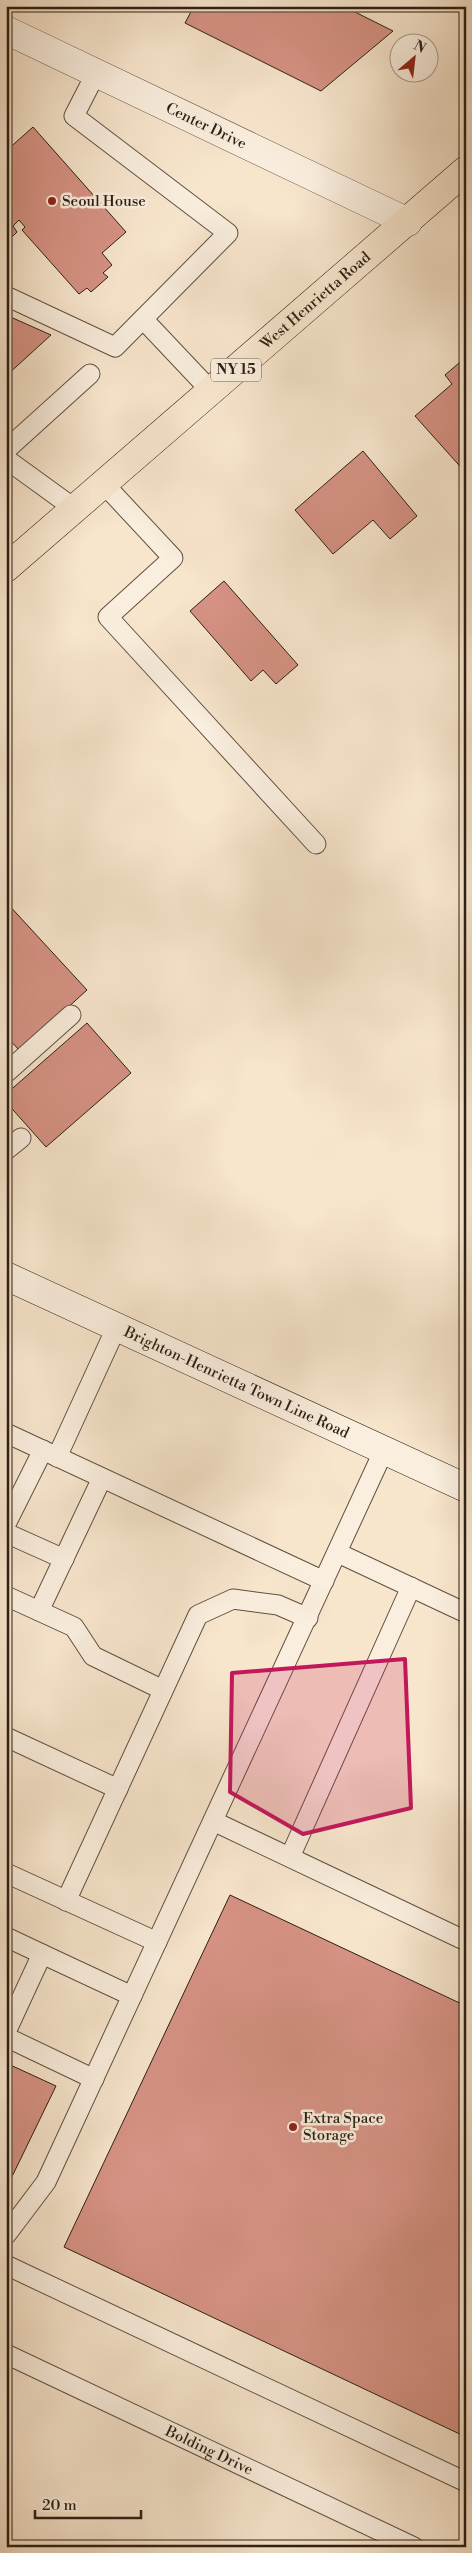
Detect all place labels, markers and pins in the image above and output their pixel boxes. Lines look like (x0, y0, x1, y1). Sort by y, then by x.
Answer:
place label: Seoul House (62, 192, 146, 211)
marker: Seoul House (46, 195, 58, 207)
place label: Extra Space Storage (303, 2109, 383, 2145)
marker: Extra Space Storage (287, 2121, 299, 2133)

